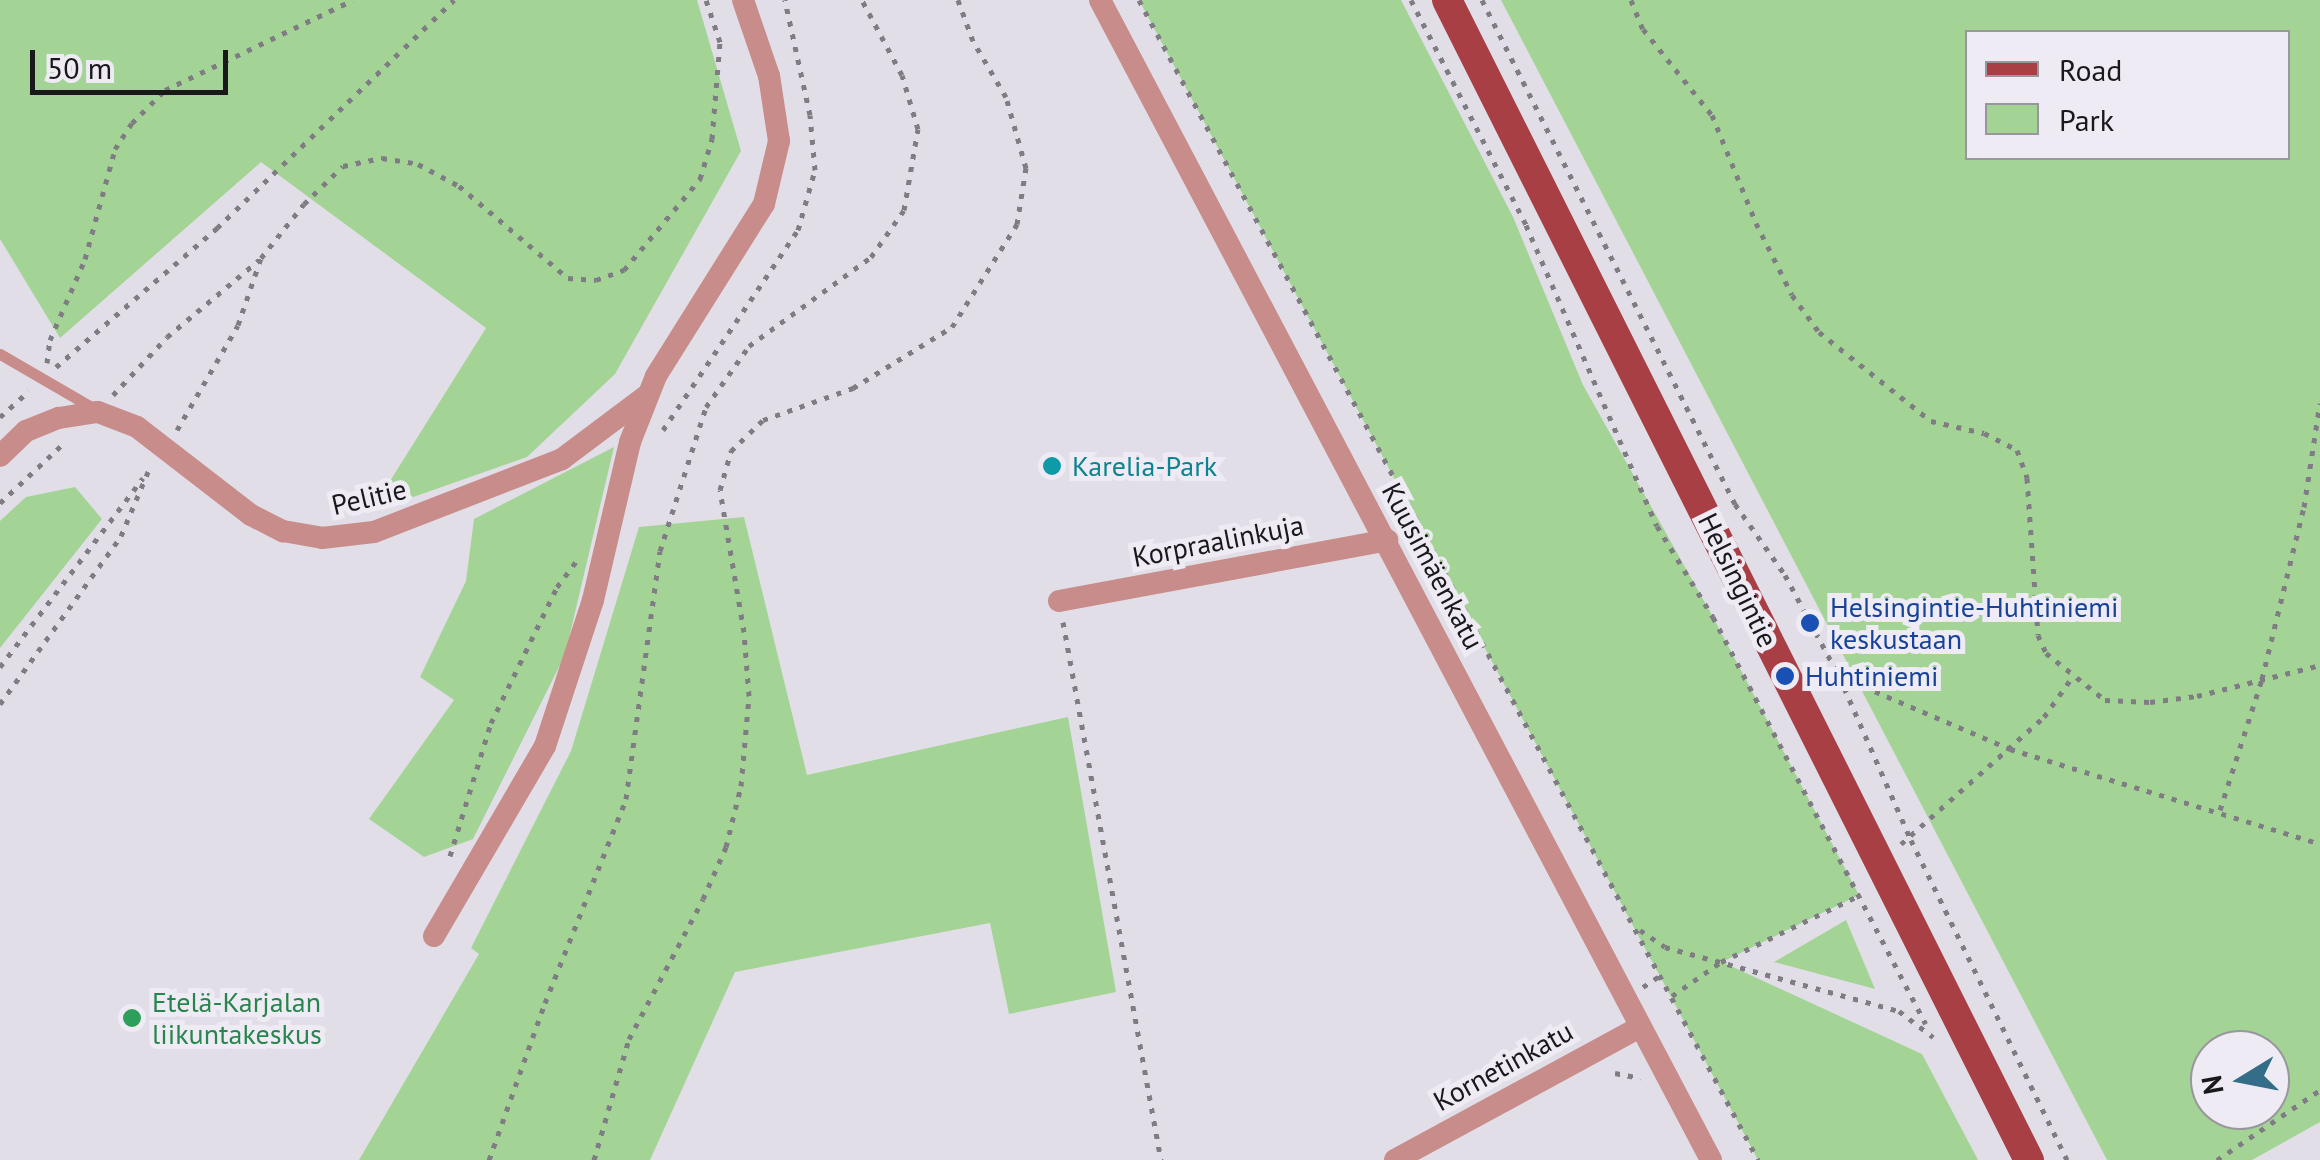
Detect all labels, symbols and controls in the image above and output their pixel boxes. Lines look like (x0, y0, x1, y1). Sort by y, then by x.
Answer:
scale bar (35, 30, 232, 92)
legend (1965, 30, 2290, 160)
text: 50 m (47, 48, 112, 87)
text: Road (2059, 50, 2123, 89)
text: Park (2059, 100, 2114, 139)
place label: Karelia-Park (1072, 449, 1217, 483)
marker: Karelia-Park (1041, 455, 1063, 477)
street label: Pelitie (328, 472, 410, 522)
street label: Kuusimäenkatu (1375, 477, 1491, 655)
street label: Korpraalinkuja (1130, 508, 1306, 574)
street label: Helsingintie (1691, 508, 1785, 652)
place label: Helsingintie-Huhtiniemi keskustaan (1830, 590, 2118, 656)
marker: Helsingintie-Huhtiniemi keskustaan (1799, 612, 1821, 634)
place label: Huhtiniemi (1805, 659, 1939, 693)
marker: Huhtiniemi (1774, 665, 1796, 687)
place label: Etelä-Karjalan liikuntakeskus (152, 985, 322, 1051)
marker: Etelä-Karjalan liikuntakeskus (121, 1007, 143, 1029)
street label: Kornetinkatu (1428, 1014, 1578, 1118)
north arrow (2190, 1030, 2290, 1130)
text: N (2192, 1073, 2232, 1097)

